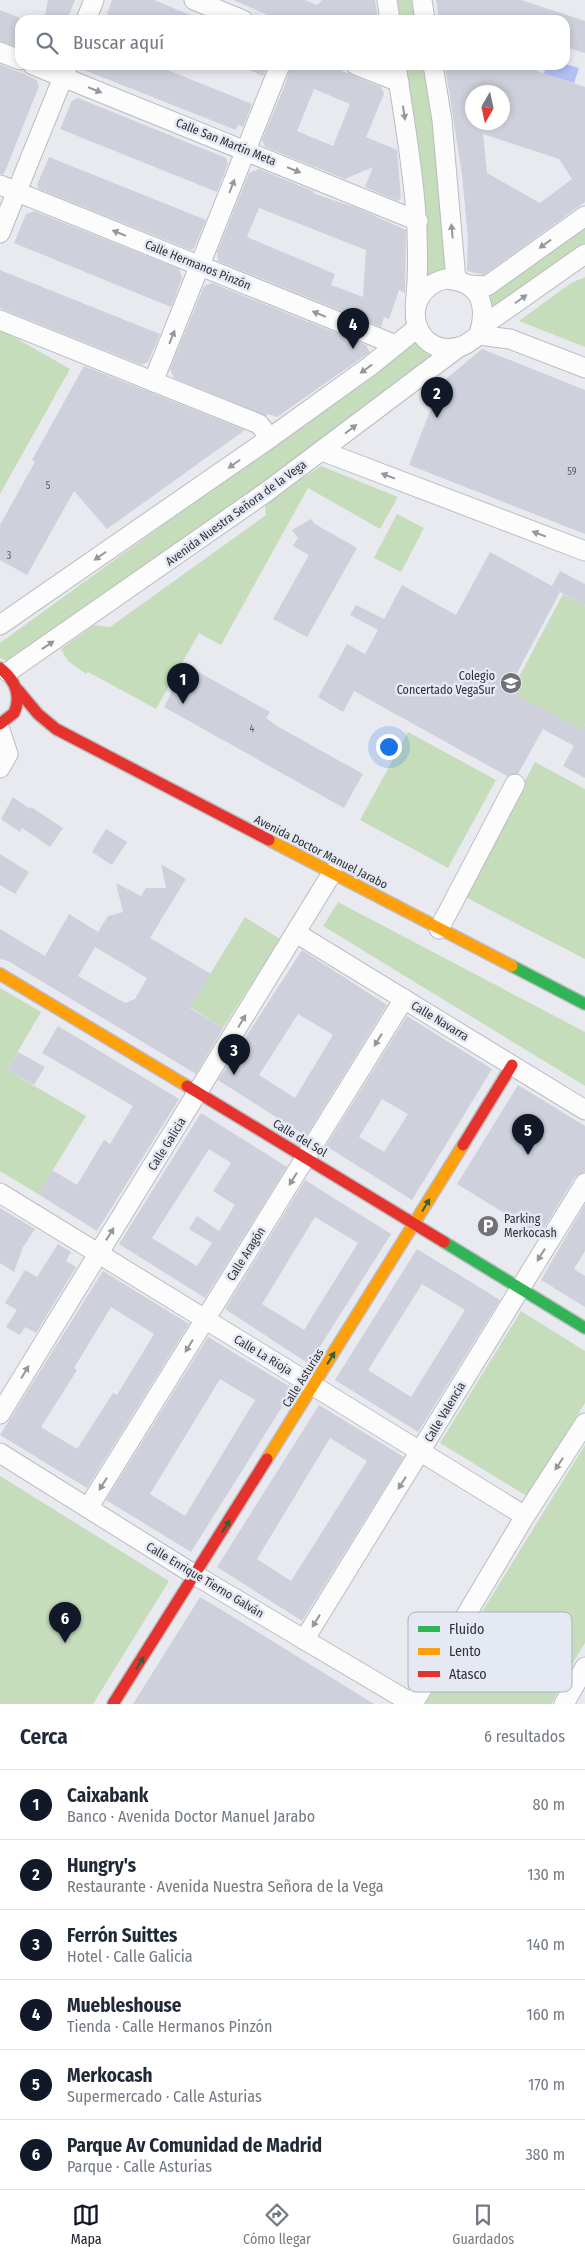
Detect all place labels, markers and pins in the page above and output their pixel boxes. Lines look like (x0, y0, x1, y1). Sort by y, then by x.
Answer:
pin: 4 (337, 308, 369, 349)
pin: 2 (421, 377, 453, 418)
pin: 1 (167, 663, 199, 704)
place label: Colegio Concertado VegaSur (397, 669, 496, 697)
school or university icon: Colegio Concertado VegaSur (499, 671, 523, 695)
pin: 3 (218, 1034, 250, 1075)
pin: 5 (512, 1114, 544, 1155)
place label: Parking Merkocash (504, 1212, 557, 1240)
parking icon: Parking Merkocash (476, 1214, 500, 1238)
pin: 6 (49, 1602, 81, 1643)

